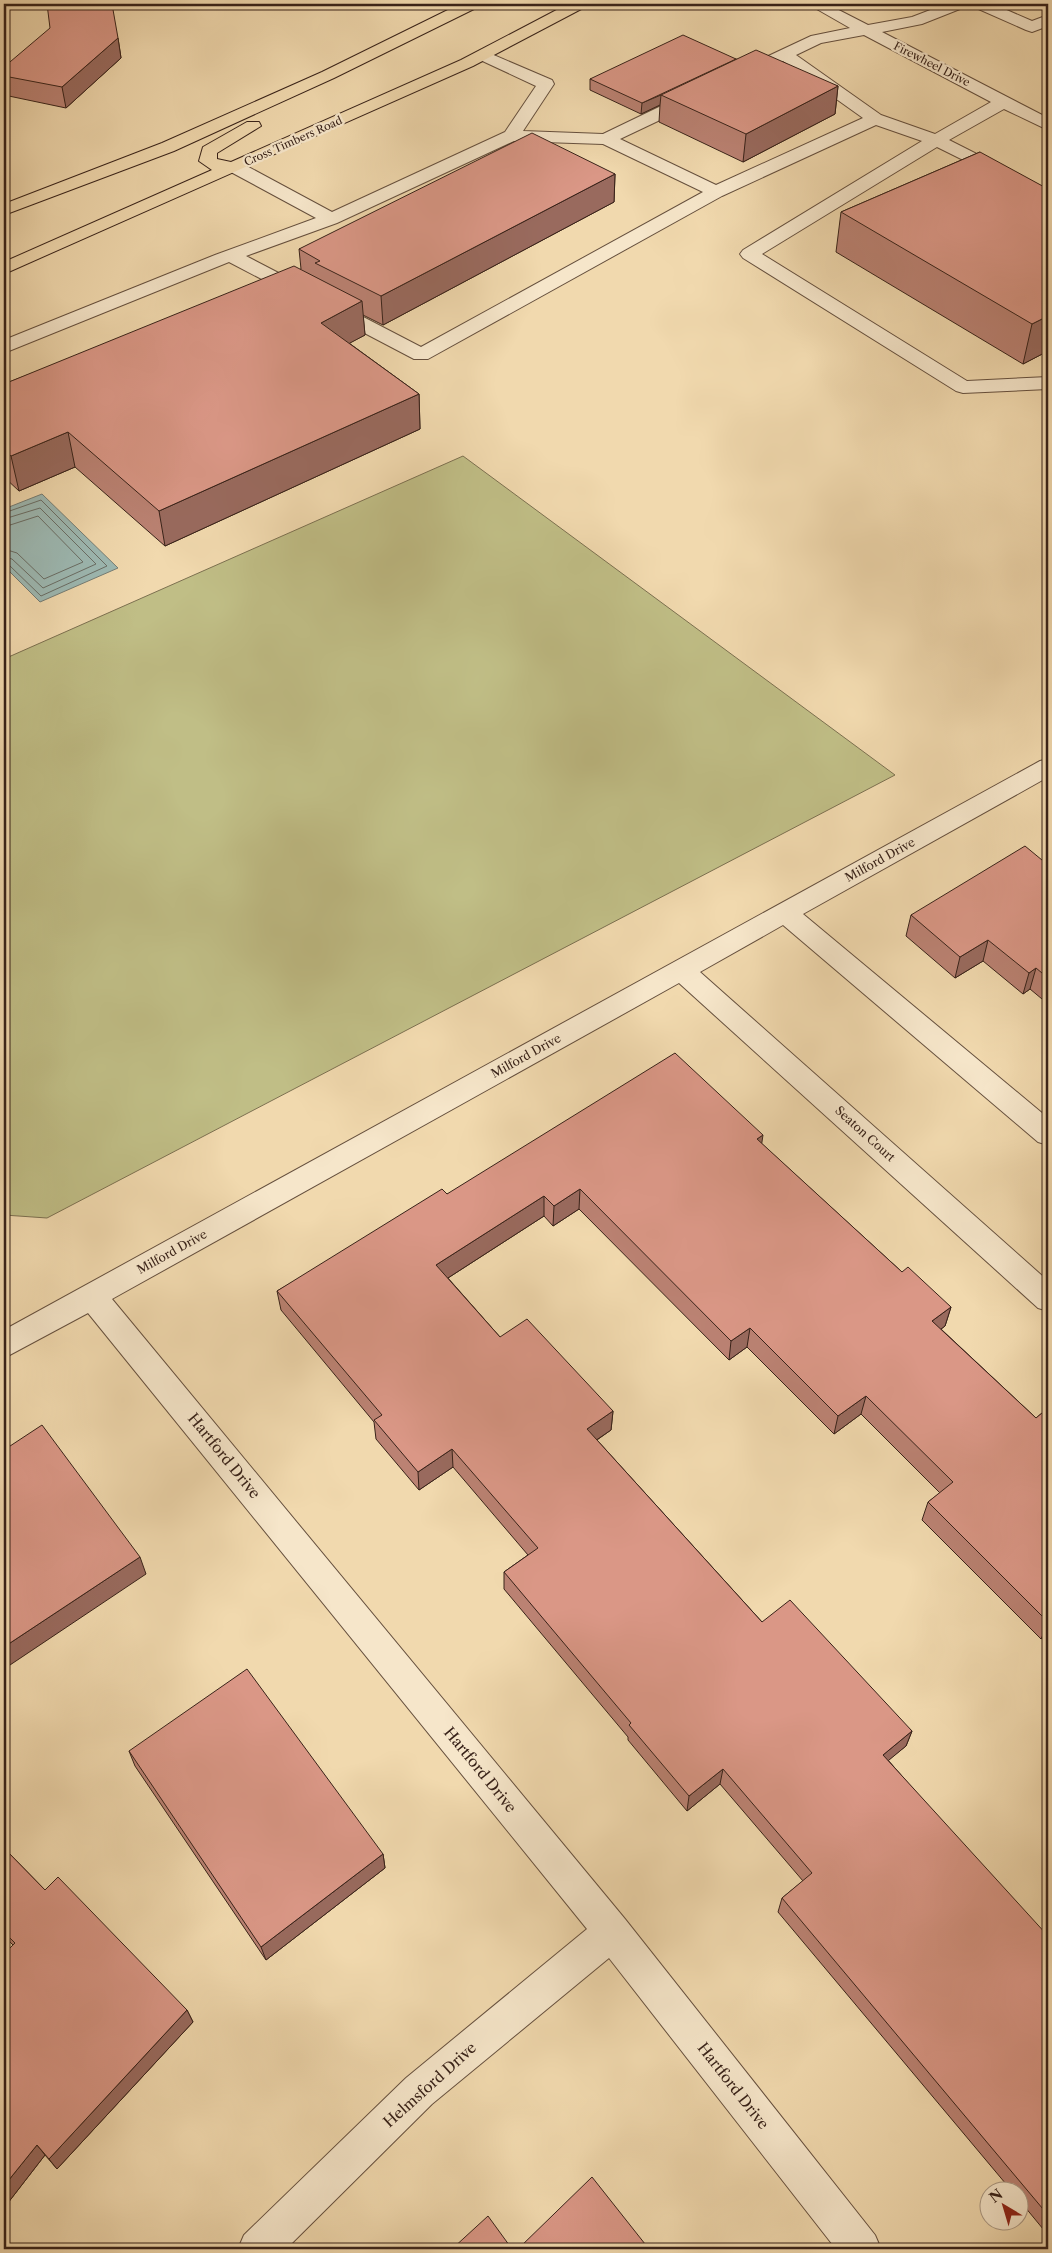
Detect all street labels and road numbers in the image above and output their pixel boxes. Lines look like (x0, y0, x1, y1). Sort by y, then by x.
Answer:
street label: Firewheel Drive (891, 39, 973, 89)
street label: Cross Timbers Road (242, 113, 345, 169)
street label: Milford Drive (842, 834, 917, 885)
street label: Milford Drive (488, 1030, 563, 1081)
street label: Seaton Court (832, 1103, 899, 1165)
street label: Milford Drive (134, 1226, 209, 1277)
street label: Hartford Drive (184, 1409, 265, 1502)
street label: Hartford Drive (440, 1723, 521, 1816)
street label: Helmsford Drive (379, 2038, 480, 2131)
street label: Hartford Drive (694, 2039, 773, 2133)

